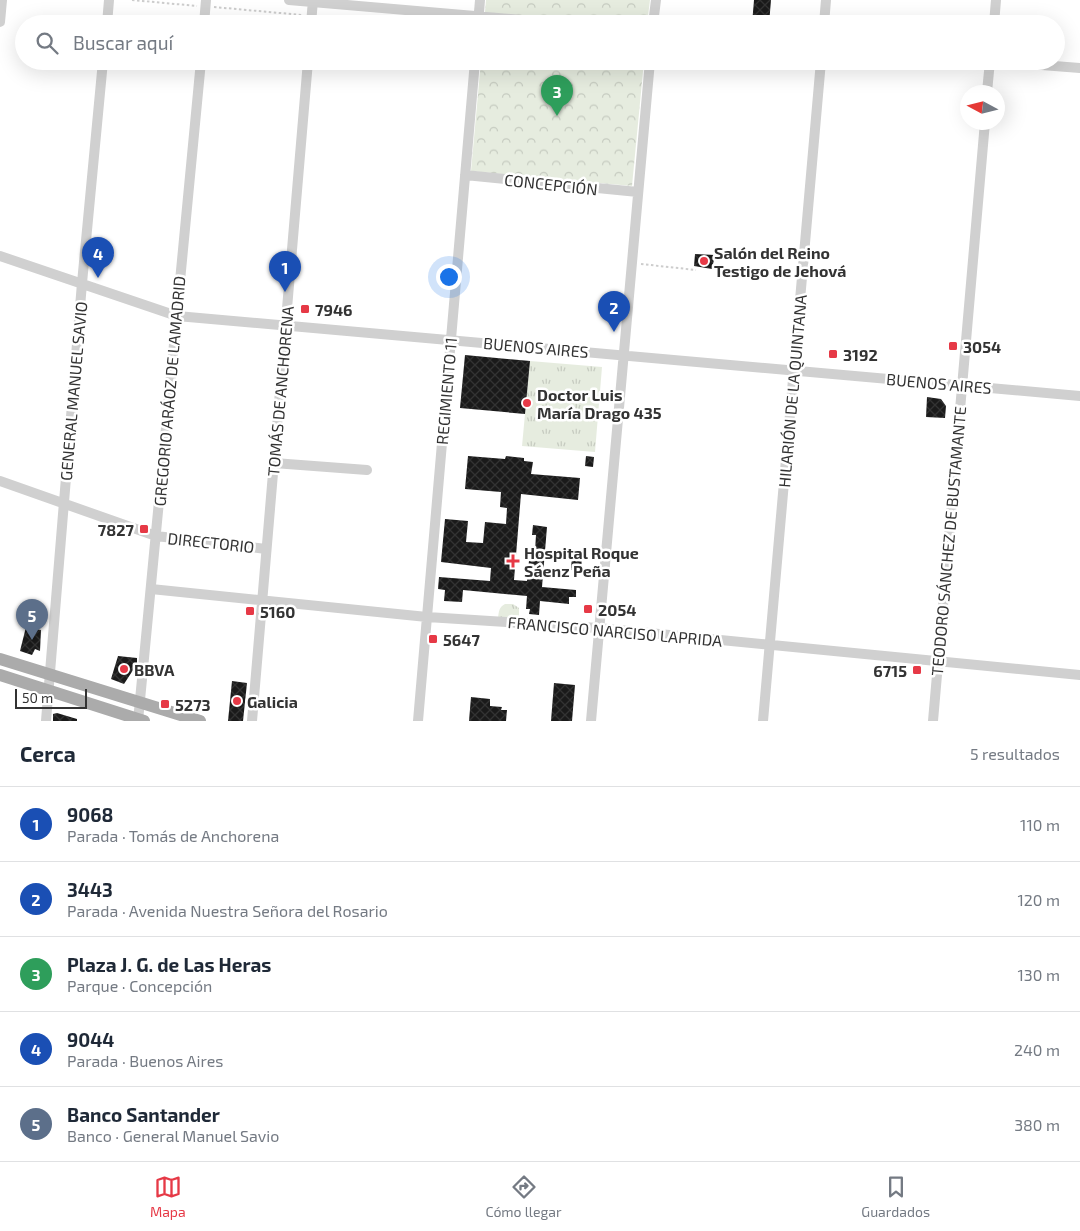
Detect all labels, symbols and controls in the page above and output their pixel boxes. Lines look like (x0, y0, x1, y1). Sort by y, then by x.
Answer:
search box (15, 15, 1065, 70)
icon: search (33, 29, 61, 57)
text: Buscar aquí (73, 31, 173, 54)
pin: 3 (541, 75, 573, 116)
north arrow (960, 85, 1005, 130)
street label: CONCEPCIÓN (503, 170, 599, 198)
pin: 4 (82, 237, 114, 278)
place label: Salón del Reino Testigo de Jehová (714, 243, 846, 280)
pin: 1 (269, 251, 301, 292)
marker: Salón del Reino Testigo de Jehová (698, 255, 710, 267)
your location (436, 264, 462, 290)
street label: GREGORIO ARÁOZ DE LAMADRID (149, 275, 189, 507)
pin: 2 (598, 291, 630, 332)
street label: HILARIÓN DE LA QUINTANA (774, 294, 811, 488)
place label: 7946 (315, 300, 353, 319)
street label: GENERAL MANUEL SAVIO (56, 301, 90, 481)
marker: 7946 (299, 303, 311, 315)
street label: TOMÁS DE ANCHORENA (263, 305, 297, 477)
street label: BUENOS AIRES (483, 333, 589, 361)
street label: REGIMIENTO 11 (432, 337, 460, 445)
place label: 3054 (963, 337, 1001, 356)
marker: 3054 (947, 340, 959, 352)
place label: 3192 (843, 345, 878, 364)
marker: 3192 (827, 348, 839, 360)
street label: BUENOS AIRES (886, 369, 992, 397)
place label: Doctor Luis María Drago 435 (537, 385, 662, 422)
marker: Doctor Luis María Drago 435 (521, 397, 533, 409)
street label: TEODORO SÁNCHEZ DE BUSTAMANTE (927, 405, 969, 677)
place label: 7827 (98, 520, 135, 539)
marker: 7827 (138, 523, 150, 535)
street label: DIRECTORIO (167, 528, 255, 556)
place label: Hospital Roque Sáenz Peña (524, 543, 639, 580)
marker: Hospital Roque Sáenz Peña (506, 554, 520, 568)
pin: 5 (16, 599, 48, 640)
place label: 2054 (598, 600, 636, 619)
place label: 5160 (260, 602, 295, 621)
marker: 2054 (582, 603, 594, 615)
marker: 5160 (244, 605, 256, 617)
street label: FRANCISCO NARCISO LAPRIDA (507, 612, 723, 650)
place label: 5647 (443, 630, 480, 649)
marker: 5647 (427, 633, 439, 645)
place label: BBVA (134, 660, 175, 679)
place label: 6715 (873, 661, 907, 680)
marker: BBVA (118, 663, 130, 675)
marker: 6715 (911, 664, 923, 676)
scale bar (15, 686, 88, 709)
text: 50 m (22, 689, 53, 706)
place label: Galicia (247, 692, 298, 711)
place label: 5273 (175, 695, 211, 714)
marker: Galicia (231, 695, 243, 707)
marker: 5273 (159, 698, 171, 710)
text: Cerca (20, 741, 76, 766)
text: 5 resultados (970, 744, 1060, 763)
text: 9068 (67, 803, 113, 826)
text: 1 (33, 815, 39, 834)
text: 110 m (1020, 815, 1060, 834)
text: Parada · Tomás de Anchorena (67, 826, 279, 845)
text: 3443 (67, 878, 113, 901)
text: 2 (31, 890, 41, 909)
text: 120 m (1017, 890, 1060, 909)
text: Parada · Avenida Nuestra Señora del Rosario (67, 901, 388, 920)
text: Plaza J. G. de Las Heras (67, 953, 271, 976)
text: 3 (31, 965, 41, 984)
text: 130 m (1018, 965, 1060, 984)
text: Parque · Concepción (67, 976, 212, 995)
text: 9044 (67, 1028, 114, 1051)
text: 4 (31, 1040, 41, 1059)
text: 240 m (1014, 1040, 1060, 1059)
text: Parada · Buenos Aires (67, 1051, 223, 1070)
text: Banco Santander (67, 1103, 220, 1126)
text: 5 (32, 1115, 40, 1134)
text: 380 m (1014, 1115, 1060, 1134)
text: Banco · General Manuel Savio (67, 1126, 279, 1145)
tab: Mapa (150, 1173, 186, 1220)
tab: Cómo llegar (485, 1173, 562, 1220)
tab: Guardados (861, 1173, 930, 1220)

